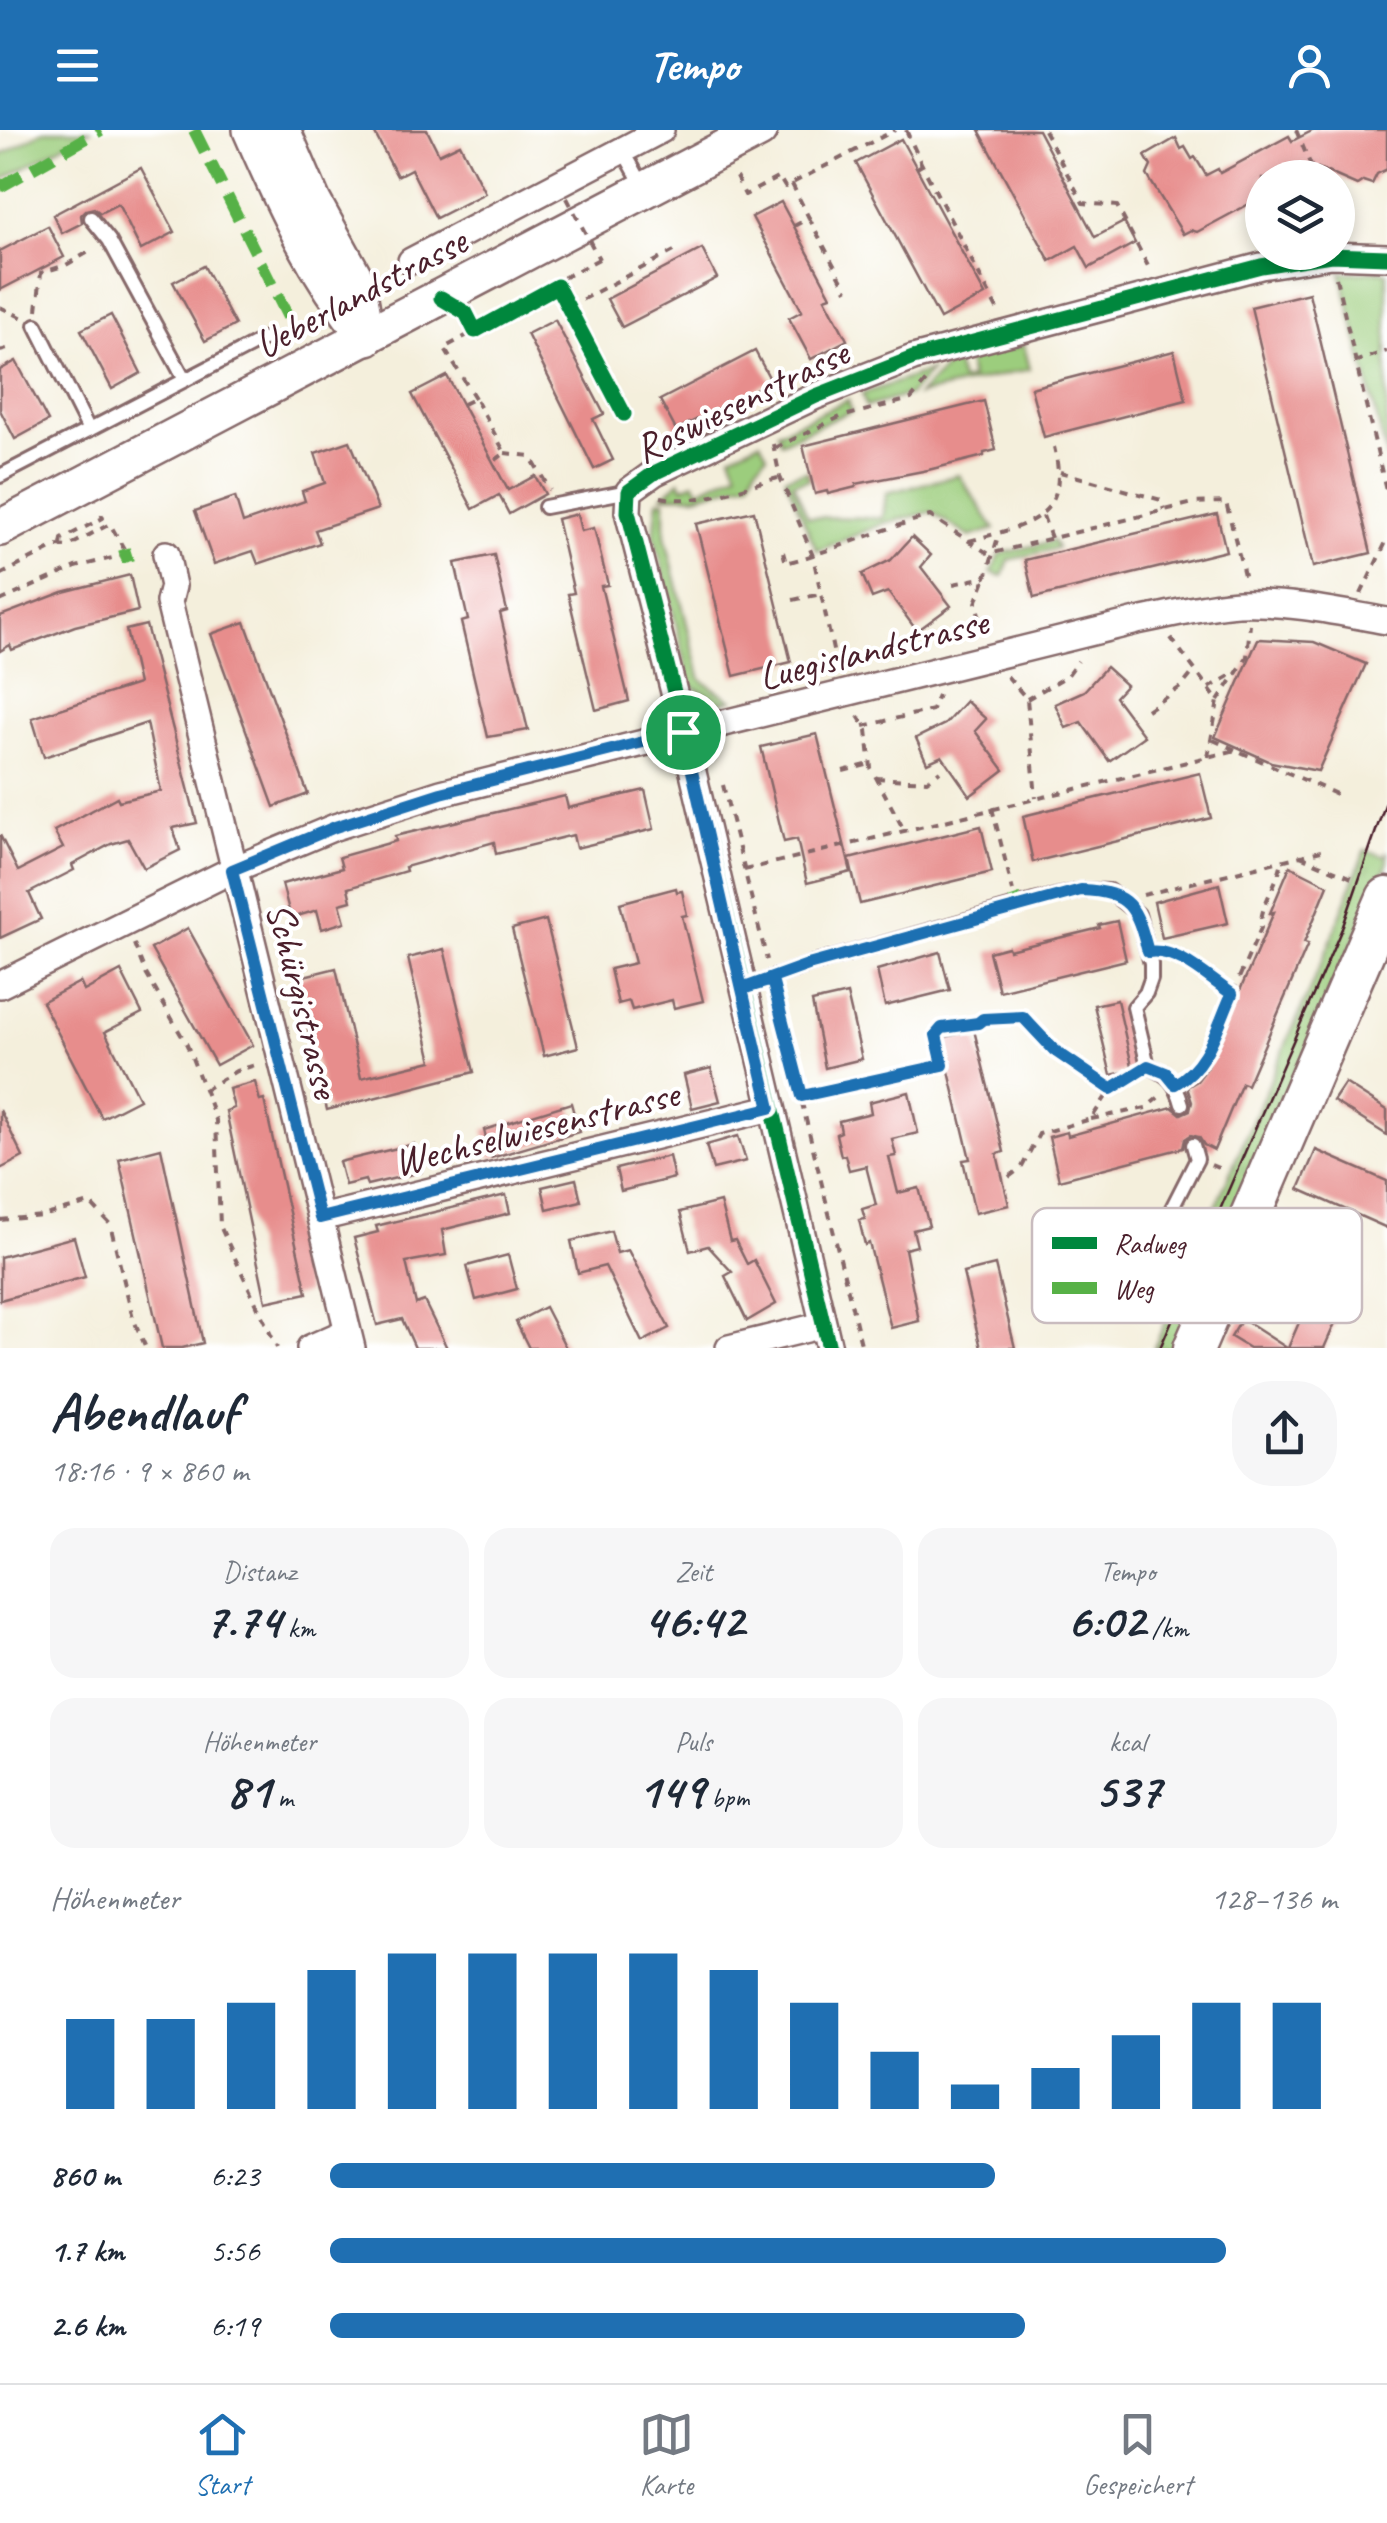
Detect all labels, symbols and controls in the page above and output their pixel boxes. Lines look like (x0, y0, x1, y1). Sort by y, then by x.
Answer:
text: Tempo (648, 37, 739, 94)
icon: menu (50, 38, 105, 93)
icon: person (1282, 38, 1337, 93)
map controls (1245, 160, 1355, 270)
button: layers (1245, 160, 1355, 270)
street label: Ueberlandstrasse (246, 215, 478, 370)
street label: Roswiesenstrasse (626, 326, 859, 474)
street label: Luegislandstrasse (754, 596, 996, 702)
pin (641, 690, 726, 775)
icon: arrive (656, 705, 711, 760)
street label: Schürgistrasse (255, 897, 352, 1106)
street label: Wechselwiesenstrasse (389, 1068, 687, 1188)
legend (1032, 1208, 1362, 1323)
text: Radweg (1114, 1226, 1188, 1261)
text: Weg (1114, 1271, 1155, 1306)
text: Abendlauf (50, 1377, 237, 1447)
button: share (1232, 1381, 1337, 1486)
text: 18:16 · 9 × 860 m (50, 1450, 248, 1491)
text: Distanz (223, 1554, 296, 1589)
text: Zeit (675, 1554, 712, 1589)
text: Tempo (1100, 1554, 1155, 1589)
text: 7.74 (204, 1589, 281, 1652)
text: 46:42 (643, 1589, 744, 1652)
text: 6:02 (1067, 1589, 1145, 1652)
text: km (281, 1610, 315, 1645)
text: /km (1145, 1610, 1188, 1645)
text: Höhenmeter (203, 1724, 316, 1759)
text: Puls (675, 1724, 712, 1759)
text: kcal (1109, 1724, 1146, 1759)
text: 81 (226, 1759, 271, 1822)
text: 149 (637, 1759, 704, 1822)
text: 537 (1094, 1759, 1161, 1822)
text: m (271, 1780, 293, 1815)
text: bpm (704, 1780, 750, 1815)
text: Höhenmeter (50, 1878, 180, 1919)
text: 128–136 m (1211, 1878, 1337, 1919)
text: 860 m (50, 2155, 120, 2196)
text: 6:23 (210, 2155, 260, 2196)
text: 1.7 km (50, 2230, 124, 2271)
text: 5:56 (210, 2230, 260, 2271)
text: 2.6 km (50, 2305, 125, 2346)
text: 6:19 (210, 2305, 260, 2346)
tab: Start (195, 2407, 250, 2502)
tab: Karte (639, 2407, 694, 2502)
tab: Gespeichert (1083, 2407, 1192, 2502)

